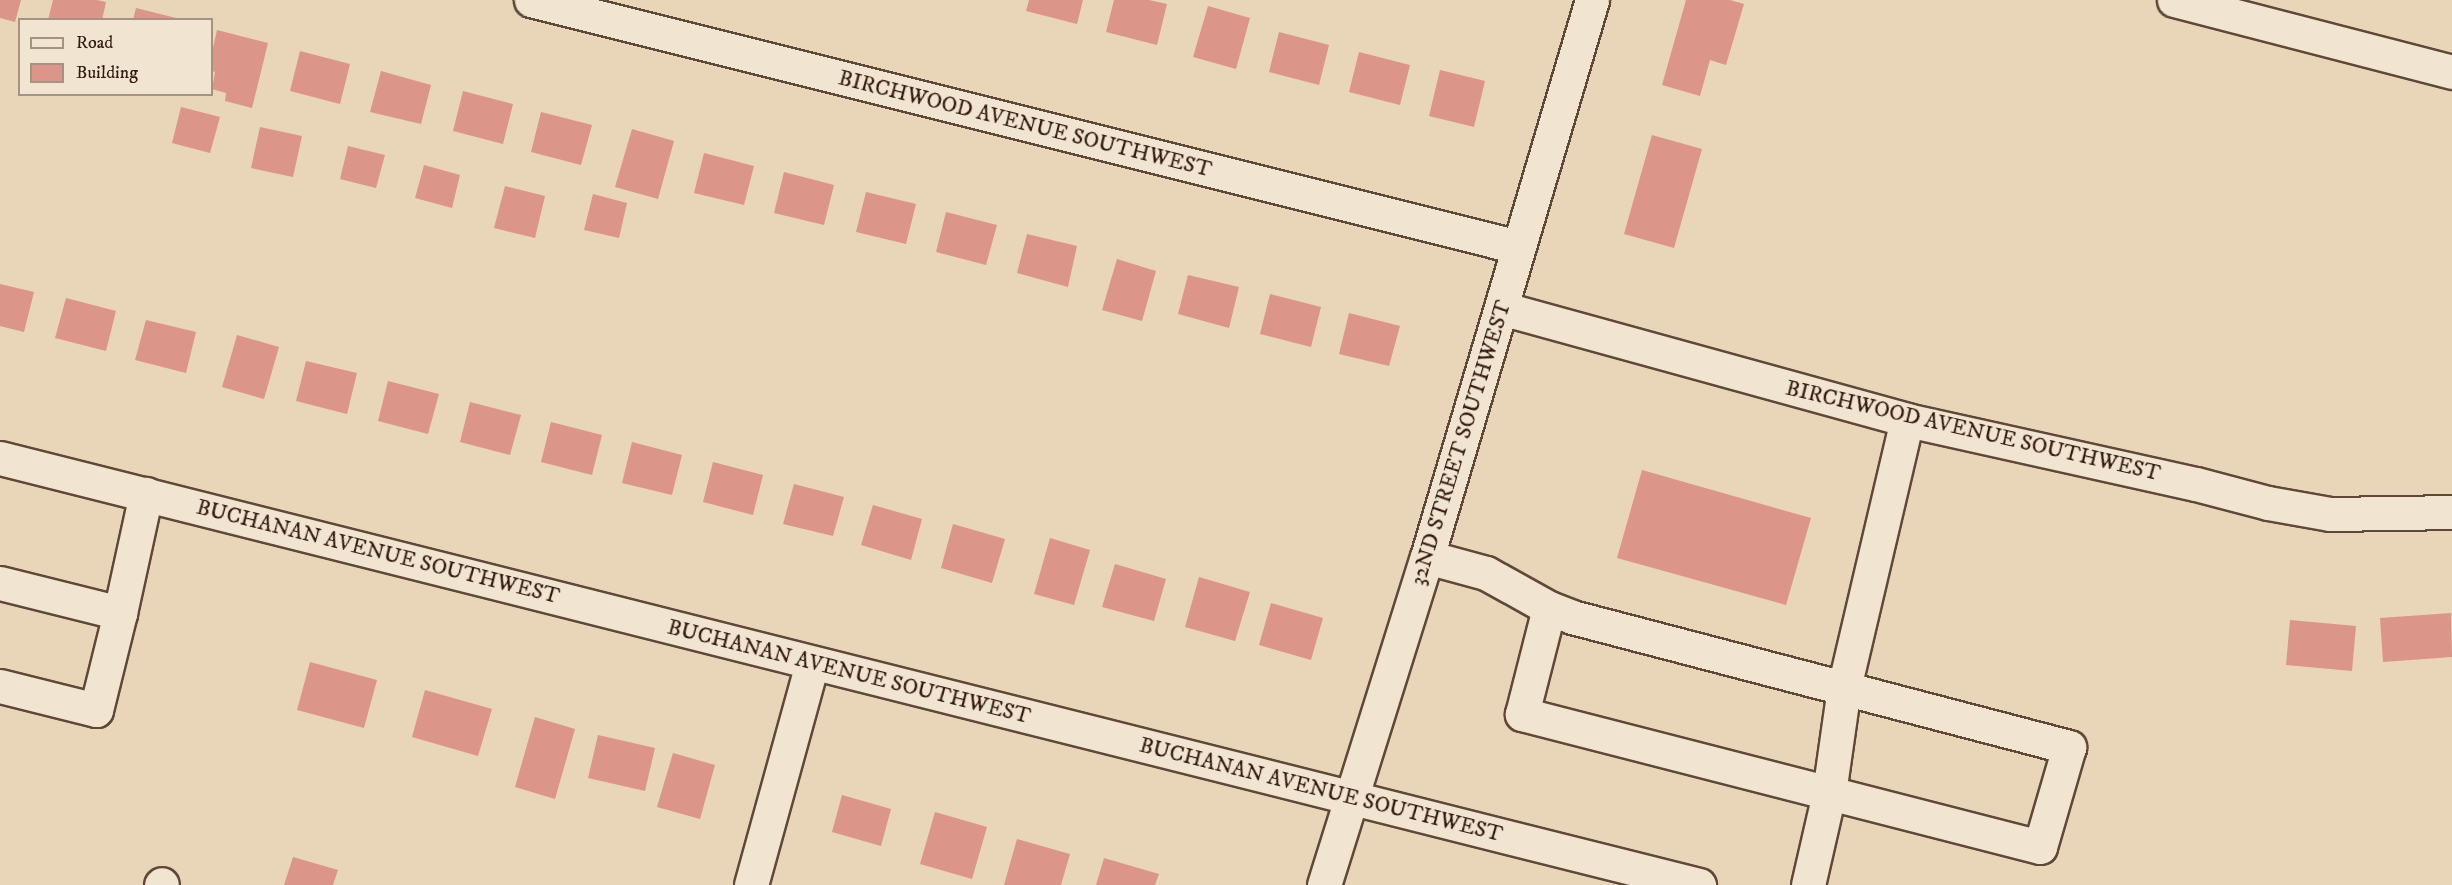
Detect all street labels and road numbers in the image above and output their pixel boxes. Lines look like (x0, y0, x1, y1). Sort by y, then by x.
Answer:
street label: BIRCHWOOD AVENUE SOUTHWEST (836, 65, 1214, 183)
street label: 32ND STREET SOUTHWEST (1405, 297, 1517, 589)
street label: BIRCHWOOD AVENUE SOUTHWEST (1783, 375, 2163, 487)
street label: BUCHANAN AVENUE SOUTHWEST (194, 494, 562, 610)
street label: BUCHANAN AVENUE SOUTHWEST (665, 614, 1033, 730)
street label: BUCHANAN AVENUE SOUTHWEST (1137, 732, 1505, 848)

